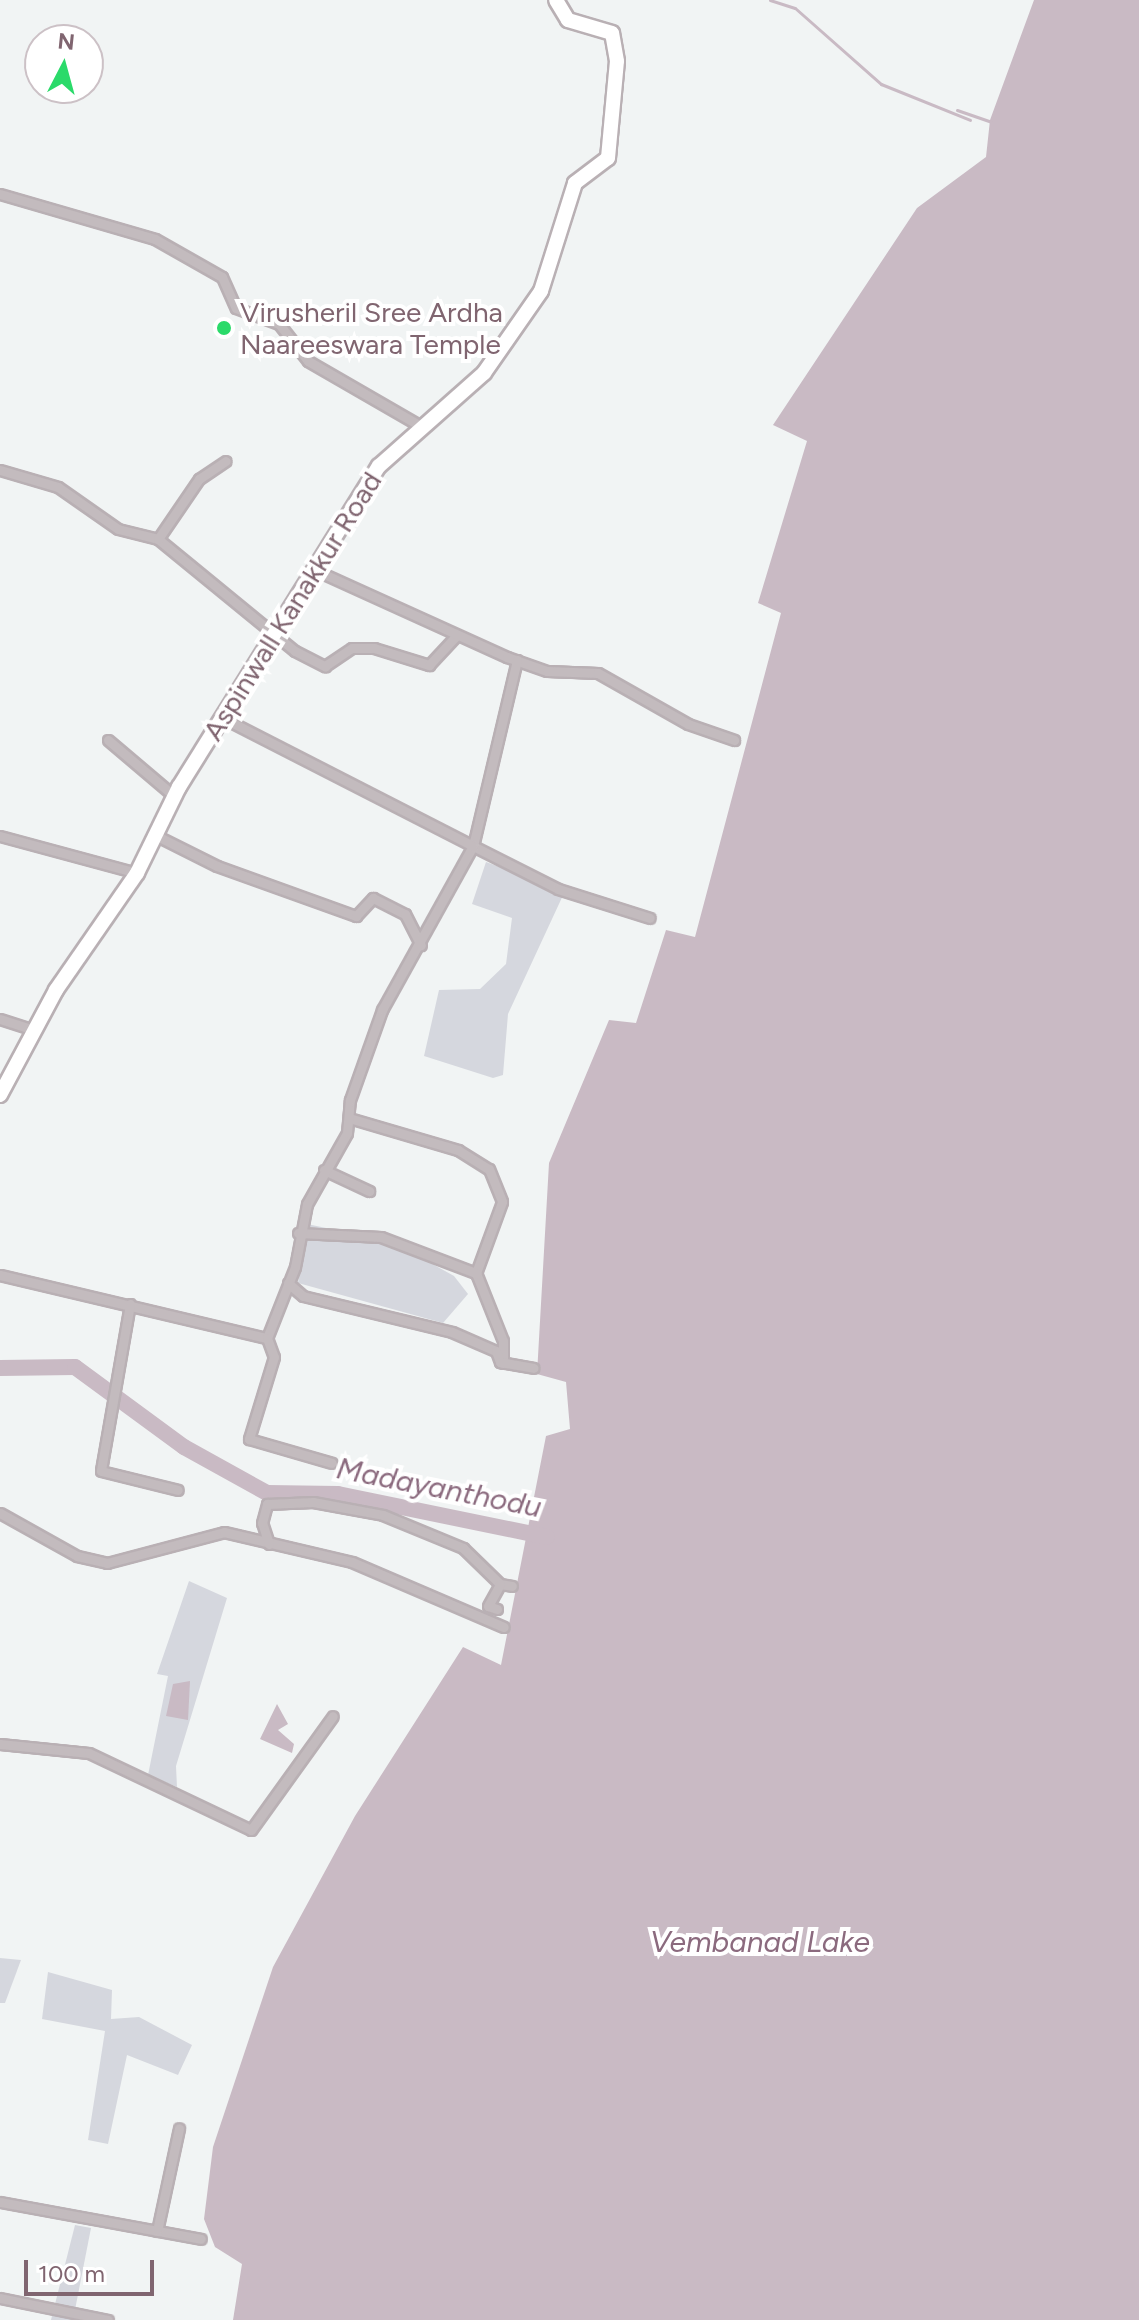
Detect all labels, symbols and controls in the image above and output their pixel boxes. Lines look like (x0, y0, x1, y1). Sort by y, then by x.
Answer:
north arrow (24, 24, 104, 104)
text: N (56, 27, 76, 56)
place label: Virusheril Sree Ardha Naareeswara Temple (240, 295, 503, 361)
marker: Virusheril Sree Ardha Naareeswara Temple (215, 319, 233, 337)
street label: Aspinwall Kanakkur Road (196, 466, 388, 746)
water label: Madayanthodu (333, 1450, 545, 1526)
water label: Vembanad Lake (650, 1924, 870, 1960)
scale bar (28, 2244, 158, 2294)
text: 100 m (38, 2259, 105, 2288)

